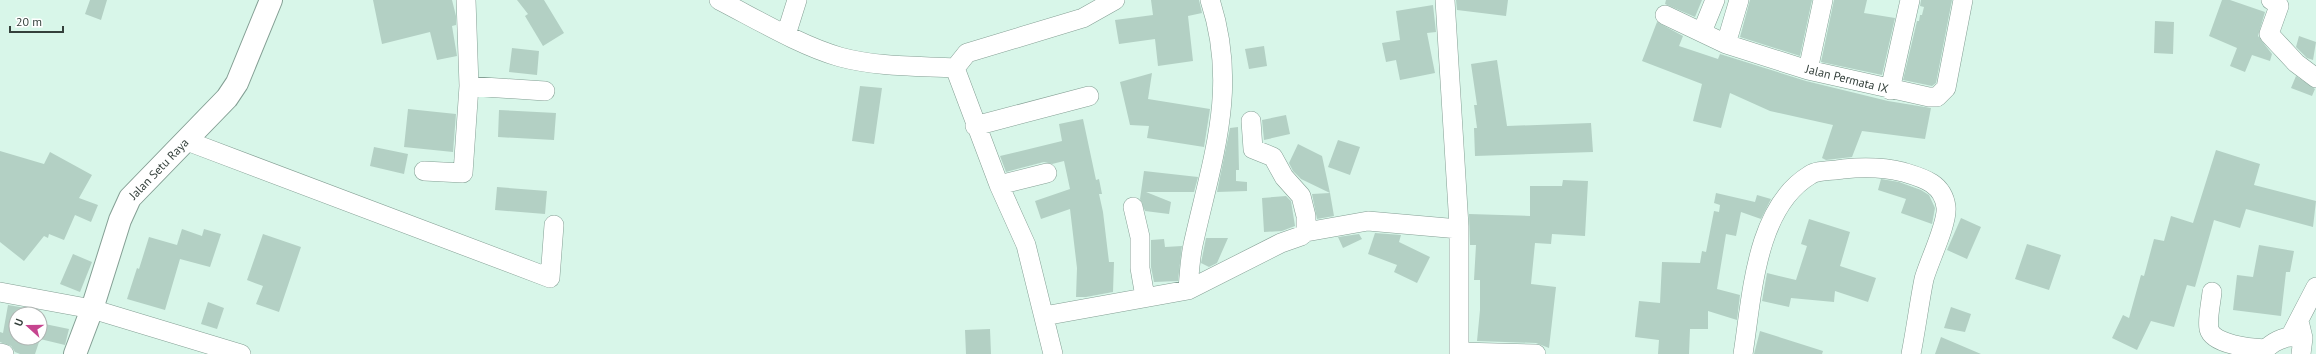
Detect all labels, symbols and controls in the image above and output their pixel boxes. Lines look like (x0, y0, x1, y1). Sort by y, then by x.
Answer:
scale bar (10, 8, 63, 34)
text: 20 m (16, 14, 42, 29)
street label: Jalan Permata IX (1803, 61, 1891, 96)
street label: Jalan Setu Raya (125, 135, 192, 203)
north arrow (8, 306, 48, 346)
text: U (11, 317, 26, 328)

